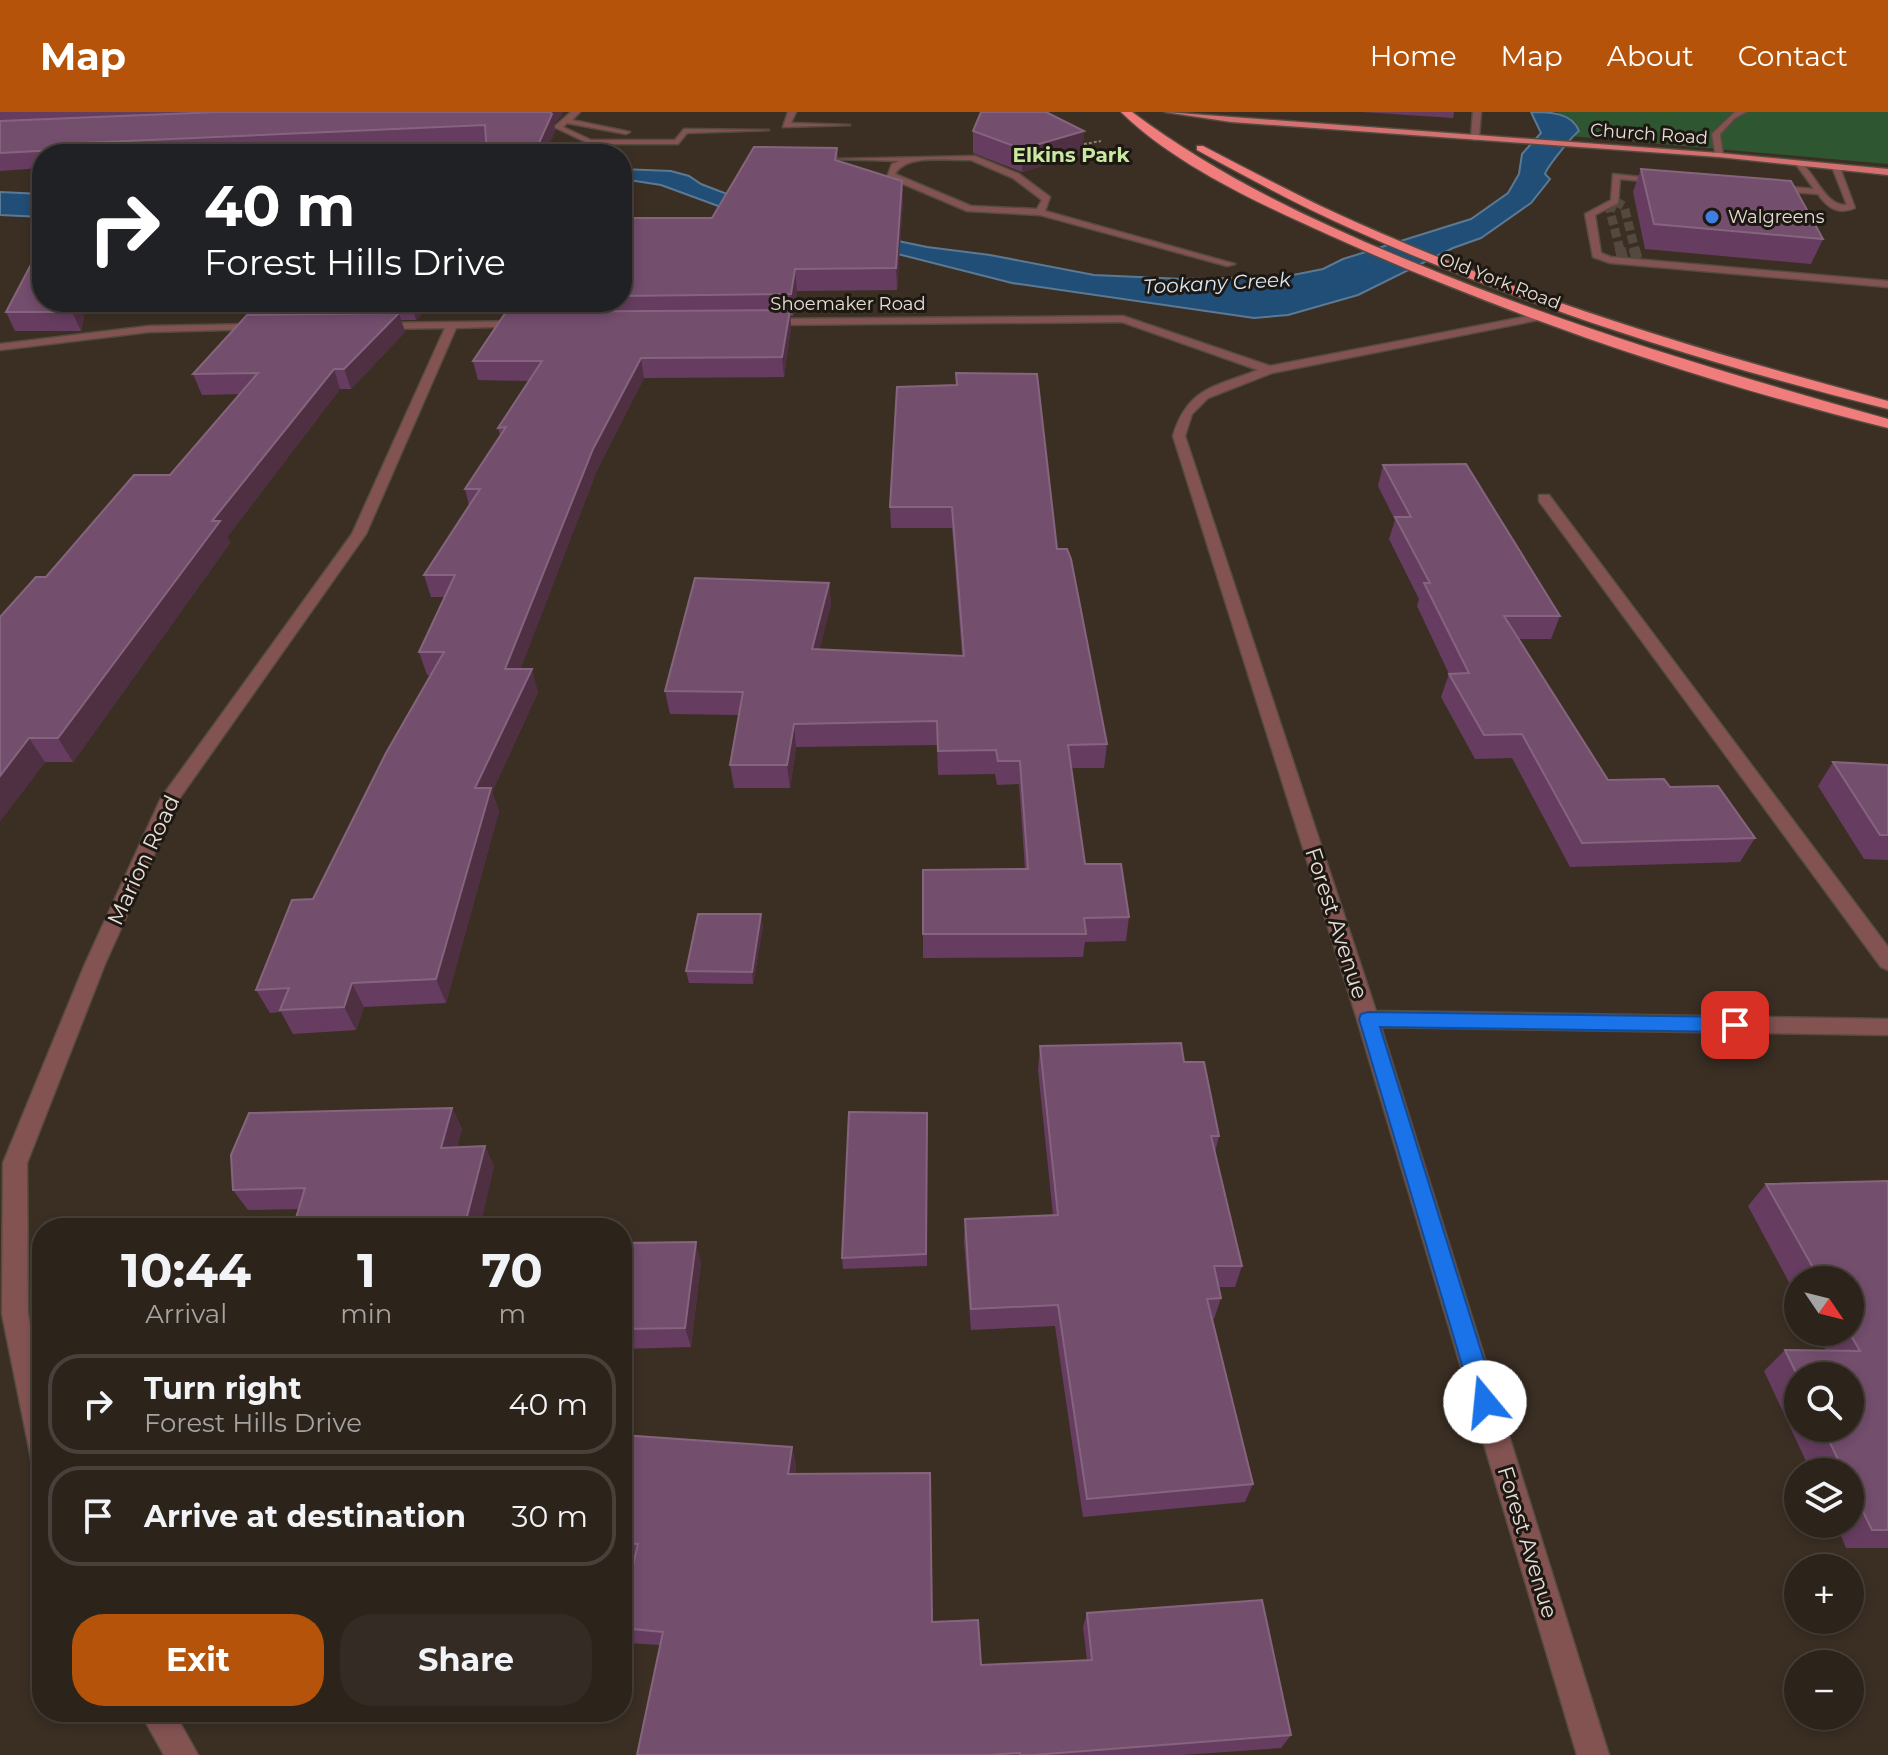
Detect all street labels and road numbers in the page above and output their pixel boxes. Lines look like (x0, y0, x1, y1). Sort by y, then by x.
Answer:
street label: Church Road (1589, 119, 1709, 149)
street label: Old York Road (1436, 248, 1564, 314)
street label: Shoemaker Road (770, 293, 926, 315)
street label: Marion Road (102, 791, 185, 930)
street label: Forest Avenue (1299, 844, 1374, 1002)
street label: Forest Avenue (1492, 1463, 1563, 1621)

